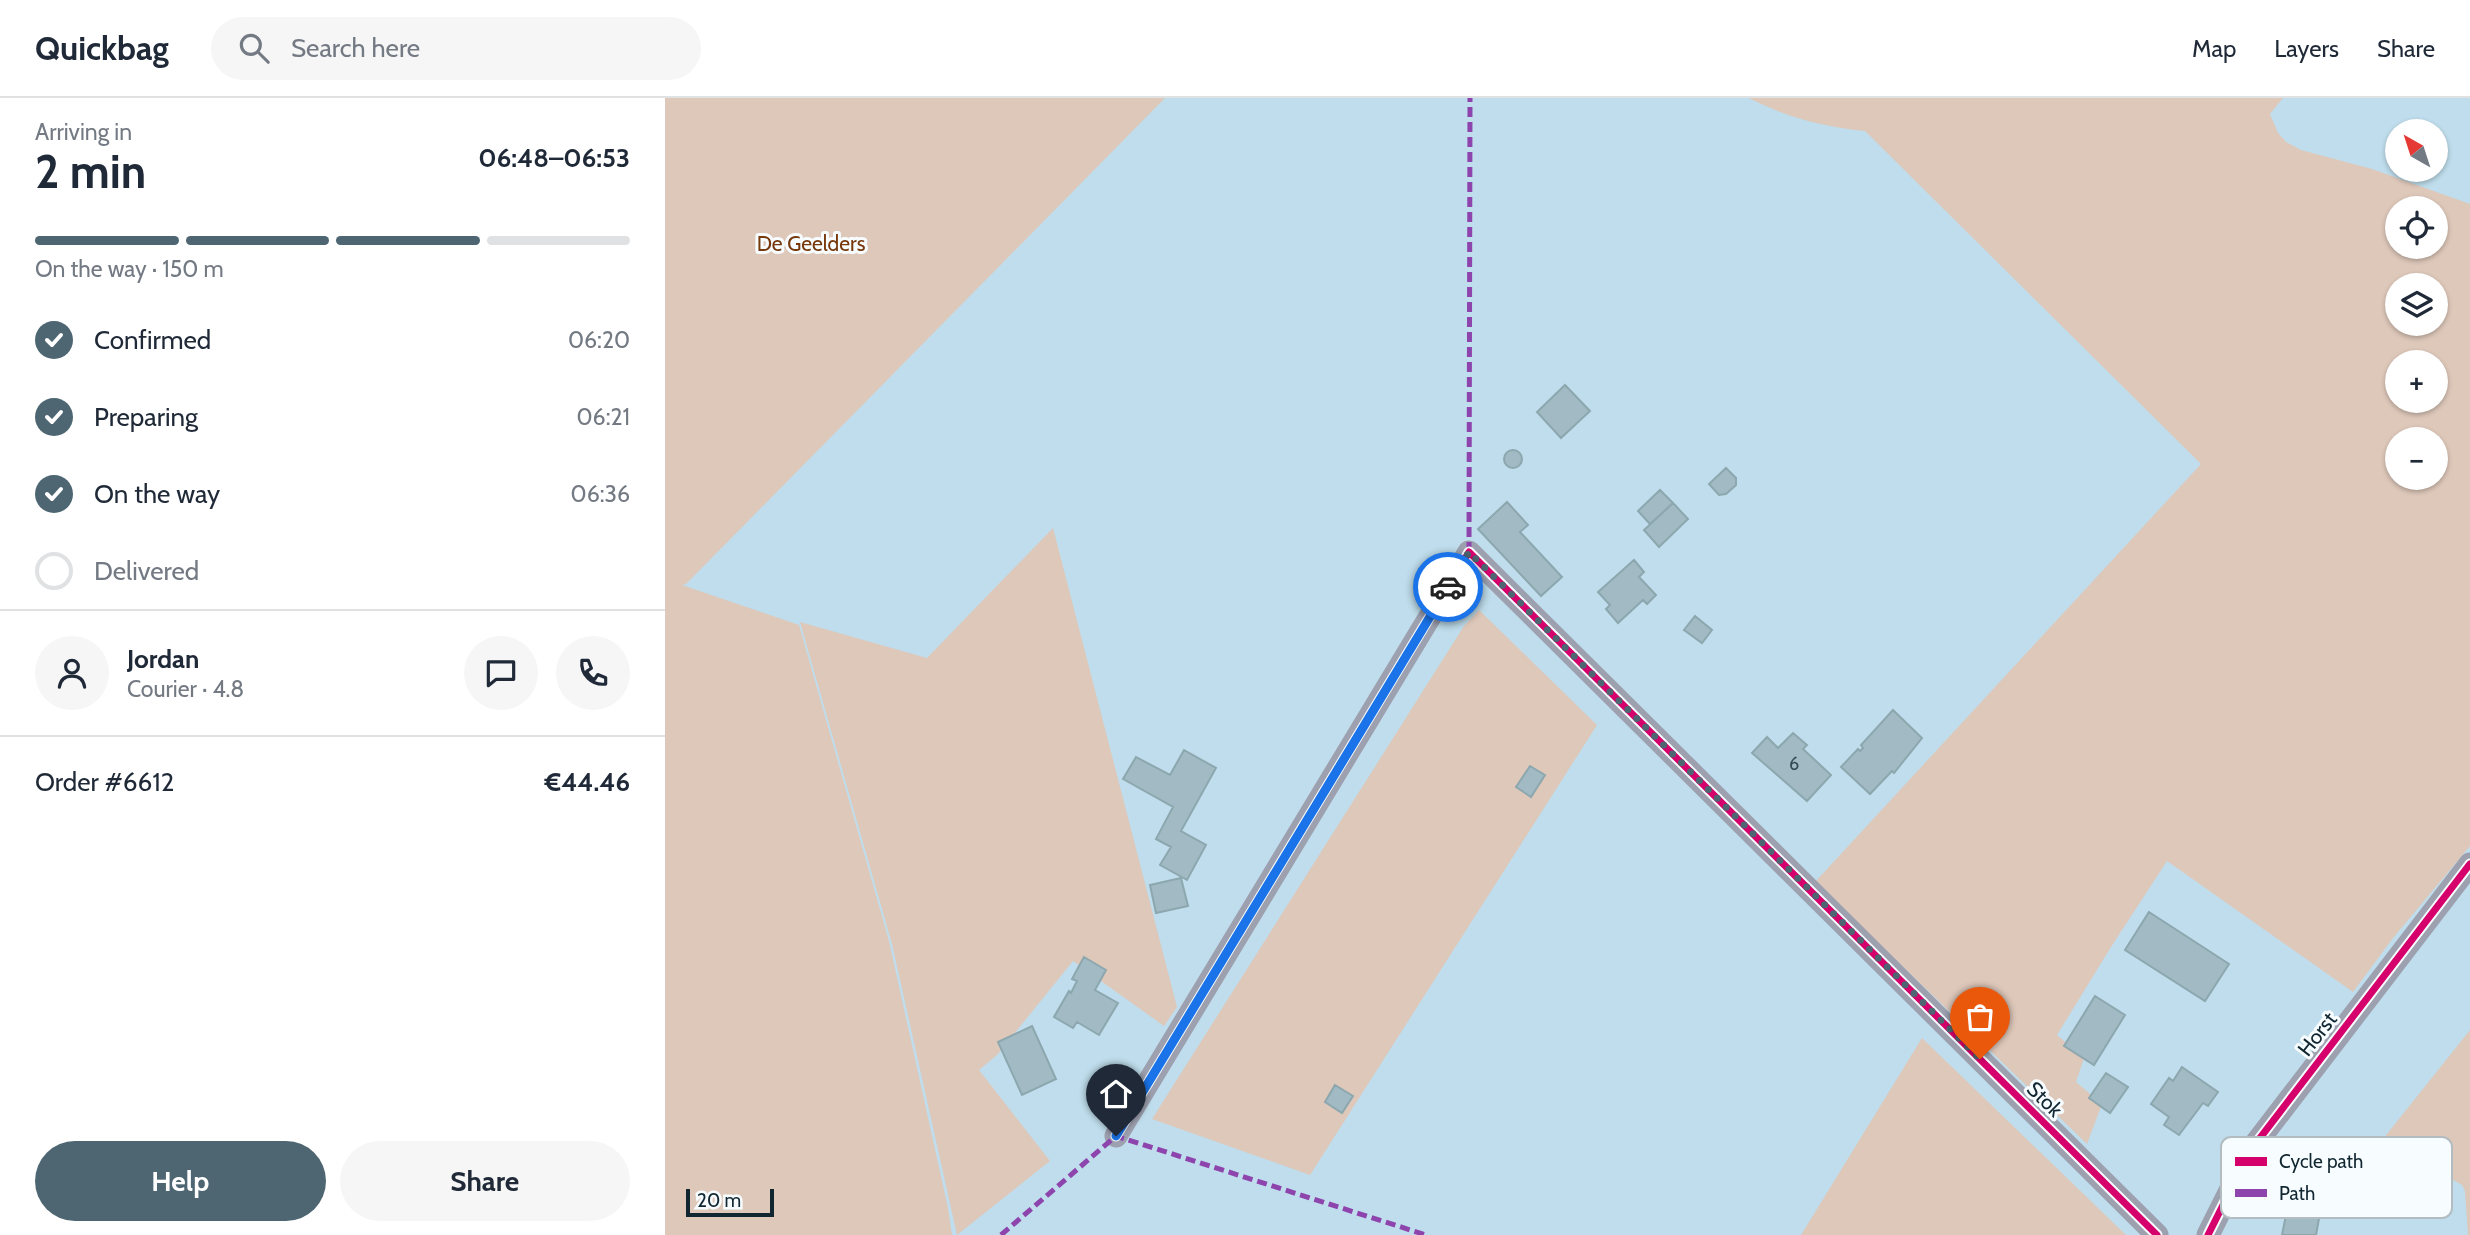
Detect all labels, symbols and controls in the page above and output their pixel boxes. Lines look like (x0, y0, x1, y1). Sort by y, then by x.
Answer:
search box (211, 17, 701, 80)
text: Quickbag (35, 28, 169, 68)
icon: search (235, 29, 273, 67)
text: Search here (291, 32, 420, 64)
text: Map (2192, 34, 2236, 63)
text: Layers (2274, 34, 2339, 63)
text: Share (2377, 34, 2435, 63)
text: Arriving in (35, 118, 132, 146)
north arrow (2385, 119, 2448, 182)
map controls (2385, 119, 2448, 490)
text: 06:48–06:53 (478, 142, 630, 174)
text: 2 min (35, 144, 146, 200)
button: locate (2385, 196, 2448, 259)
park label: De Geelders (757, 231, 866, 256)
text: On the way · 150 m (35, 255, 224, 283)
button: layers (2385, 273, 2448, 336)
icon: check (35, 321, 73, 359)
text: Confirmed (94, 324, 211, 356)
text: 06:20 (568, 326, 630, 354)
button: + (2385, 350, 2448, 413)
icon: check (35, 398, 73, 436)
text: Preparing (94, 401, 198, 433)
text: 06:21 (577, 403, 630, 431)
button: − (2385, 427, 2448, 490)
icon: check (35, 475, 73, 513)
text: On the way (94, 478, 220, 510)
text: 06:36 (571, 480, 630, 508)
courier (1413, 552, 1483, 622)
text: Delivered (94, 555, 199, 587)
icon: car (1429, 568, 1467, 606)
button: person (35, 636, 109, 710)
button: chat (464, 636, 538, 710)
button: phone (556, 636, 630, 710)
text: Jordan (127, 643, 199, 675)
text: Courier · 4.8 (127, 675, 244, 703)
house number: 6 (1789, 753, 1799, 775)
text: Order #6612 (35, 766, 174, 798)
text: €44.46 (545, 766, 630, 798)
pin (1950, 987, 2010, 1059)
icon: bag (1961, 998, 1999, 1036)
street label: Horst (2292, 1007, 2342, 1061)
pin (1086, 1064, 1146, 1136)
icon: home (1097, 1075, 1135, 1113)
street label: Stok (2022, 1076, 2068, 1122)
legend (2221, 1137, 2452, 1218)
button: Help (35, 1141, 326, 1221)
button: Share (340, 1141, 630, 1221)
text: Cycle path (2279, 1150, 2363, 1173)
text: Path (2279, 1182, 2315, 1205)
scale bar (686, 1186, 773, 1218)
text: 20 m (697, 1189, 741, 1212)

